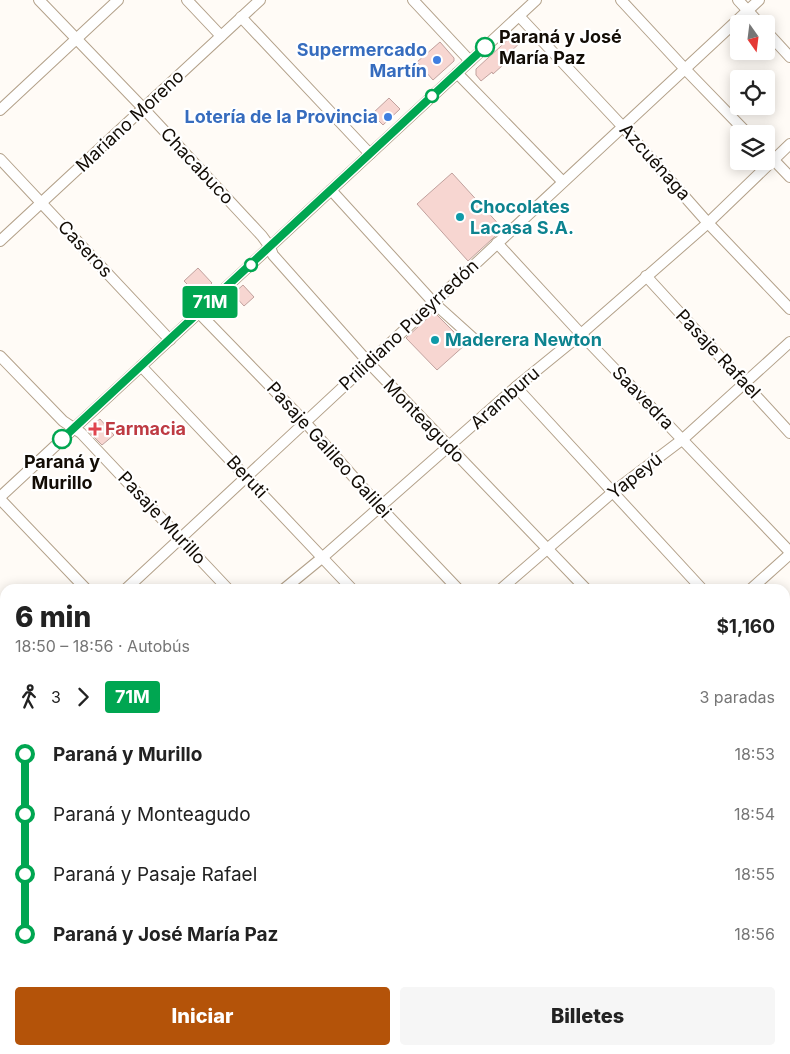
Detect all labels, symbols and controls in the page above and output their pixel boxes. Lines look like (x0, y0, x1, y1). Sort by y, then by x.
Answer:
north arrow (730, 15, 775, 60)
map controls (730, 15, 775, 170)
place label: Paraná y José María Paz (499, 26, 622, 68)
marker: Paraná y José María Paz (475, 37, 495, 57)
place label: Supermercado Martín (297, 39, 427, 81)
marker: Supermercado Martín (431, 54, 443, 66)
street label: Mariano Moreno (71, 65, 188, 176)
button: locate (730, 70, 775, 115)
unlabelled marker (425, 89, 439, 103)
place label: Lotería de la Provincia (185, 106, 378, 127)
marker: Lotería de la Provincia (382, 111, 394, 123)
street label: Azcuénaga (616, 119, 695, 204)
street label: Chacabuco (157, 123, 238, 208)
button: layers (730, 125, 775, 170)
place label: Chocolates Lacasa S.A. (470, 196, 574, 238)
marker: Chocolates Lacasa S.A. (454, 211, 466, 223)
street label: Caseros (54, 216, 117, 281)
street label: Prilidiano Pueyrredón (335, 255, 483, 395)
unlabelled marker (244, 258, 258, 272)
line badge: 71M (181, 286, 239, 318)
text: 71M (193, 291, 228, 312)
street label: Pasaje Rafael (672, 305, 765, 403)
place label: Maderera Newton (445, 329, 602, 350)
marker: Maderera Newton (429, 334, 441, 346)
street label: Aramburu (466, 362, 543, 433)
street label: Saavedra (608, 362, 679, 434)
street label: Monteagudo (379, 375, 469, 467)
street label: Pasaje Galileo Galilei (263, 377, 396, 522)
place label: Farmacia (105, 418, 186, 439)
marker: Farmacia (89, 423, 101, 435)
marker: Paraná y Murillo (52, 429, 72, 449)
street label: Yapeyú (603, 448, 666, 503)
place label: Paraná y Murillo (24, 451, 100, 493)
street label: Beruti (223, 451, 272, 502)
street label: Pasaje Murillo (114, 467, 211, 568)
text: 6 min (15, 600, 91, 634)
text: $1,160 (716, 615, 775, 638)
text: 18:50 – 18:56 · Autobús (15, 636, 190, 656)
icon: walk (15, 683, 43, 711)
icon: forward (69, 683, 97, 711)
text: 71M (115, 686, 150, 707)
text: 3 (51, 687, 61, 707)
text: 3 paradas (699, 687, 775, 707)
text: Paraná y Murillo (53, 743, 202, 766)
text: 18:53 (734, 744, 775, 764)
text: Paraná y Monteagudo (53, 803, 251, 826)
text: 18:54 (734, 804, 775, 824)
text: Paraná y Pasaje Rafael (53, 863, 257, 886)
text: 18:55 (735, 864, 775, 884)
text: Paraná y José María Paz (53, 923, 278, 946)
text: 18:56 (734, 924, 775, 944)
button: Iniciar (15, 987, 390, 1045)
button: Billetes (400, 987, 775, 1045)

